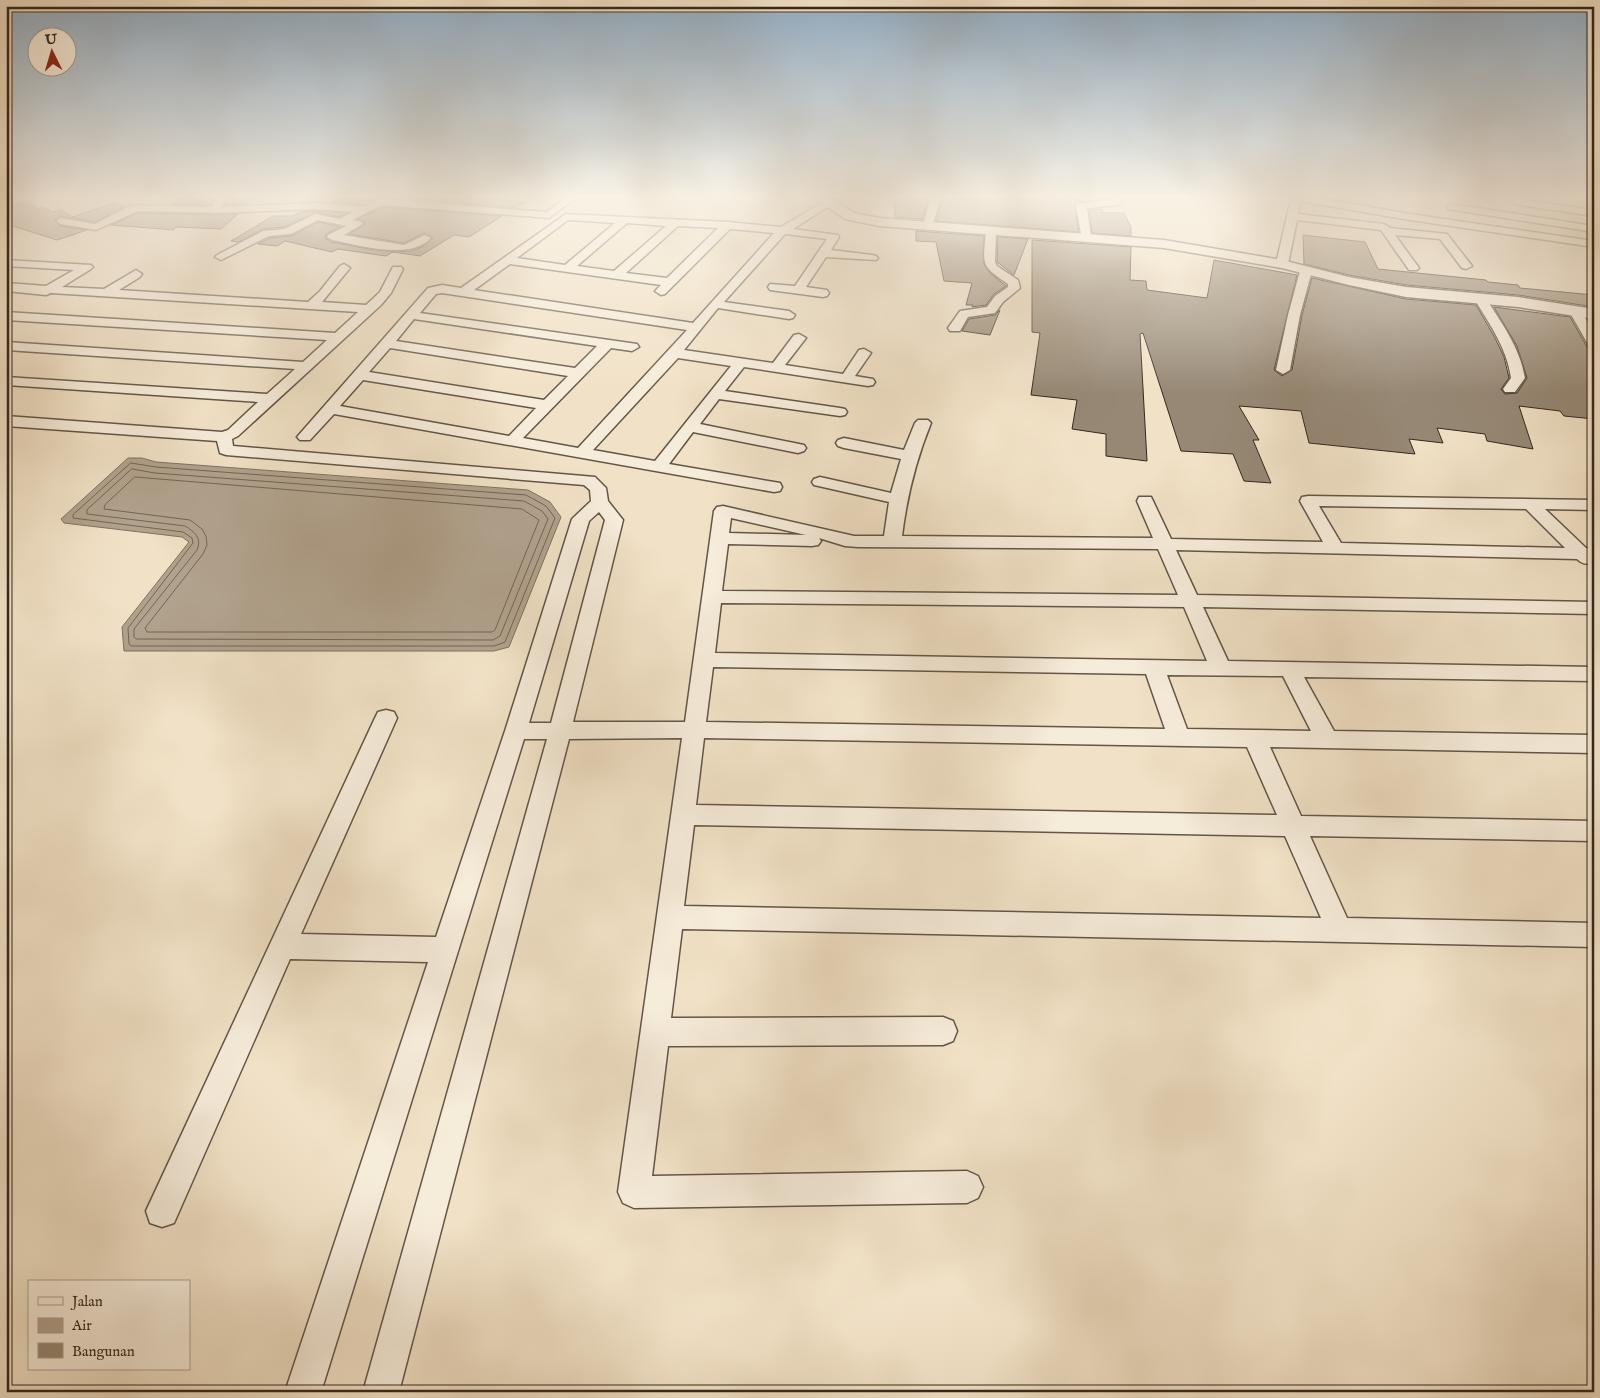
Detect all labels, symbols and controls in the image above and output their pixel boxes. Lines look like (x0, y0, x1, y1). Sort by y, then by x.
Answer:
north arrow (28, 28, 78, 78)
text: U (43, 30, 59, 50)
legend (28, 1280, 190, 1370)
text: Jalan (70, 1292, 103, 1311)
text: Air (71, 1316, 92, 1335)
text: Bangunan (72, 1342, 135, 1361)

